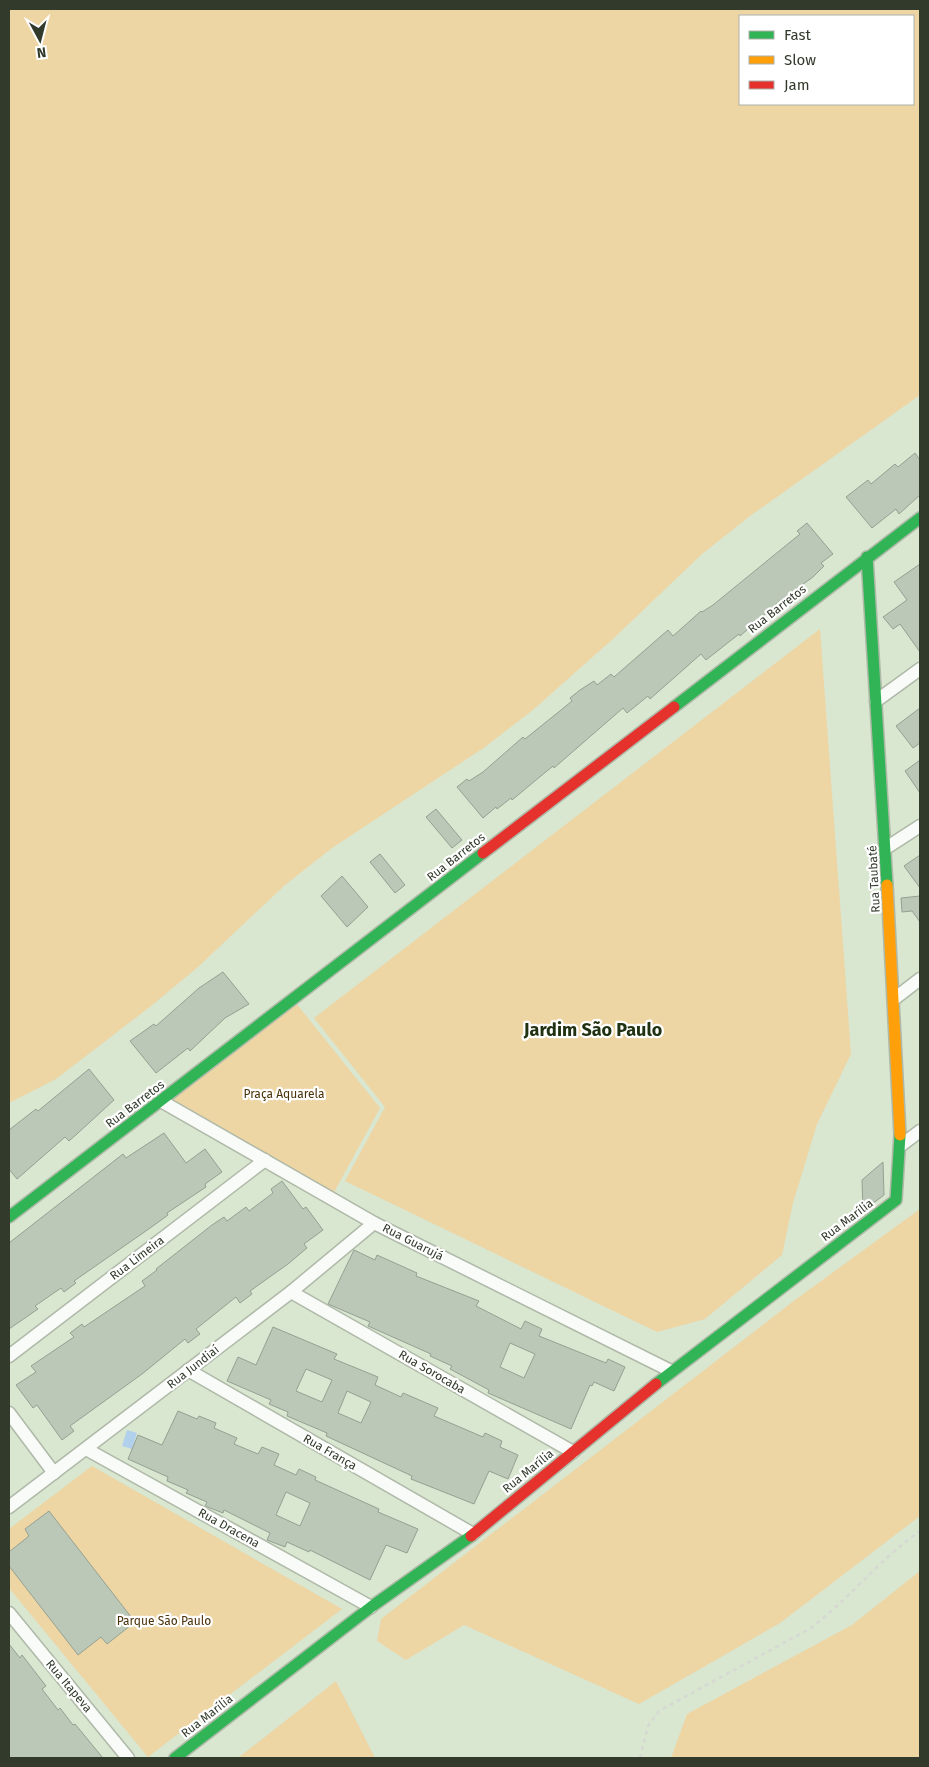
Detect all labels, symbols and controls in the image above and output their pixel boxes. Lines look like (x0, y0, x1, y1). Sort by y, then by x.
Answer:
north arrow (15, 15, 65, 65)
legend (739, 15, 914, 105)
text: Fast (784, 26, 811, 44)
text: N (36, 43, 47, 61)
text: Slow (784, 51, 816, 69)
text: Jam (784, 76, 810, 94)
street label: Rua Barretos (745, 582, 809, 636)
street label: Rua Barretos (424, 830, 488, 884)
street label: Rua Taubaté (865, 845, 883, 913)
district label: Jardim São Paulo (523, 1019, 662, 1041)
street label: Rua Barretos (103, 1077, 167, 1131)
park label: Praça Aquarela (243, 1087, 325, 1101)
street label: Rua Marília (818, 1196, 876, 1244)
street label: Rua Guarujá (380, 1221, 446, 1263)
street label: Rua Limeira (107, 1233, 167, 1283)
street label: Rua Jundiaí (164, 1342, 222, 1392)
street label: Rua Sorocaba (396, 1347, 468, 1397)
street label: Rua França (301, 1431, 359, 1473)
street label: Rua Marília (500, 1446, 556, 1496)
street label: Rua Dracena (196, 1505, 262, 1551)
park label: Parque São Paulo (117, 1614, 211, 1628)
street label: Rua Itapeva (43, 1657, 95, 1715)
street label: Rua Marília (179, 1692, 235, 1740)

